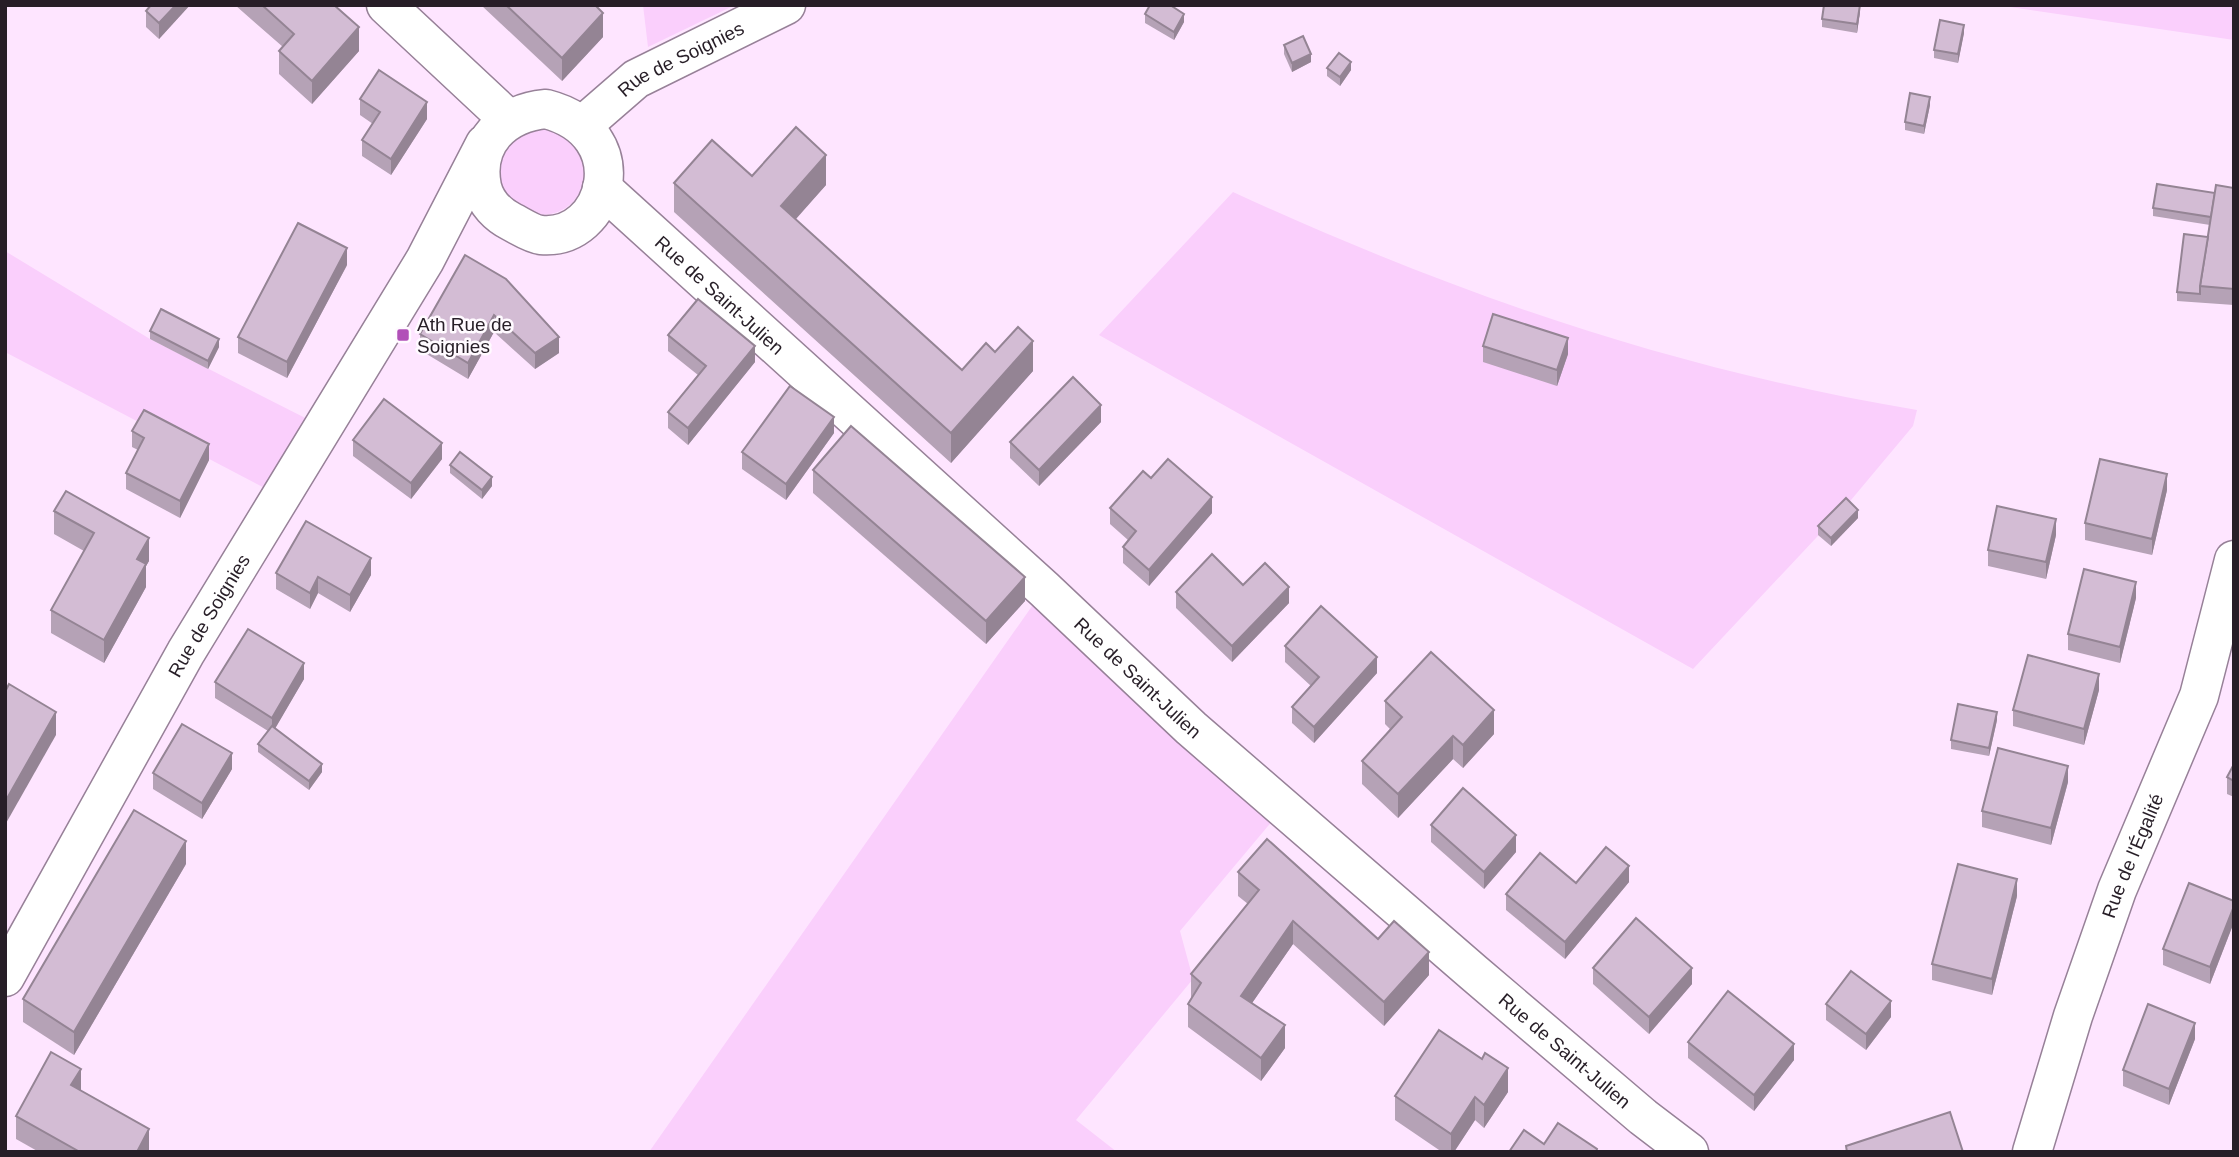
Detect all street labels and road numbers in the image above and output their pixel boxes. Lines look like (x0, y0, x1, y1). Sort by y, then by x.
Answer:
street label: Rue de Soignies (613, 17, 747, 101)
street label: Rue de Saint-Julien (651, 231, 788, 358)
street label: Rue de Soignies (164, 550, 254, 681)
street label: Rue de Saint-Julien (1070, 613, 1205, 742)
street label: Rue de l'Égalité (2098, 790, 2167, 921)
street label: Rue de Saint-Julien (1495, 989, 1635, 1112)

